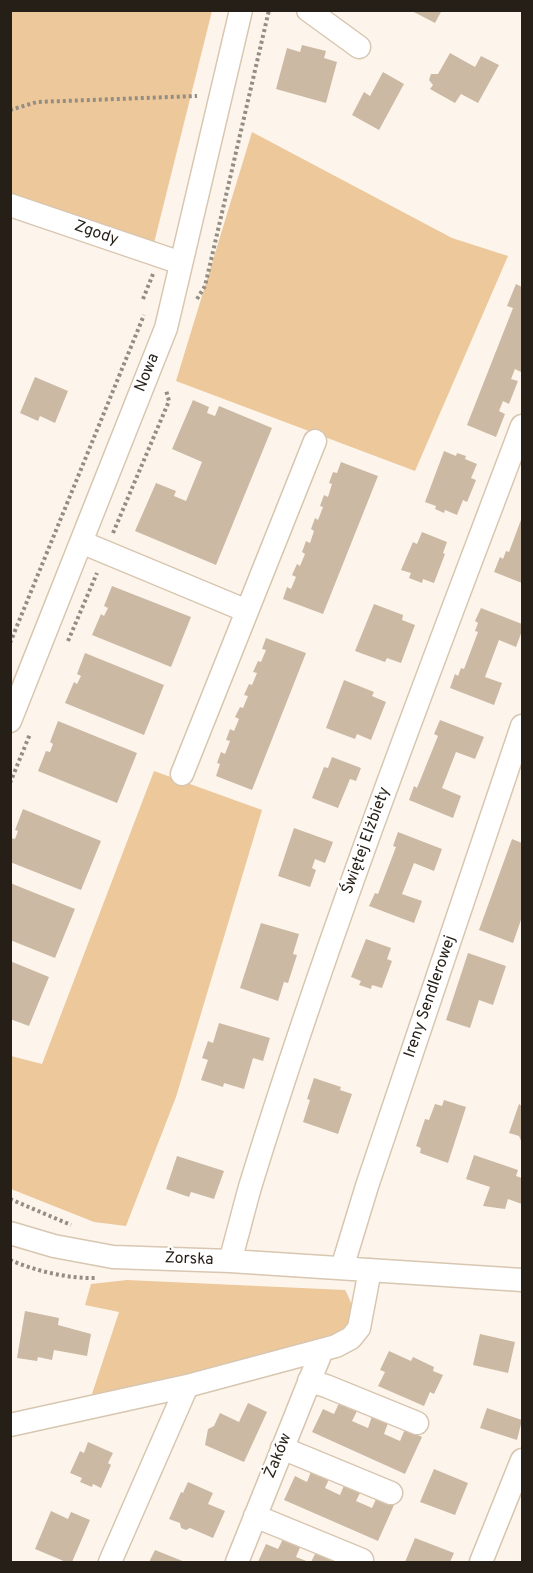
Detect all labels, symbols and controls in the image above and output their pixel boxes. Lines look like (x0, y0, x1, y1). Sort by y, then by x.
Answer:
street label: Zgody (71, 217, 121, 251)
street label: Nowa (132, 351, 164, 395)
street label: Świętej Elżbiety (339, 785, 395, 897)
street label: Ireny Sendlerowej (401, 933, 461, 1061)
street label: Żorska (164, 1250, 214, 1270)
street label: Żaków (261, 1431, 297, 1481)

